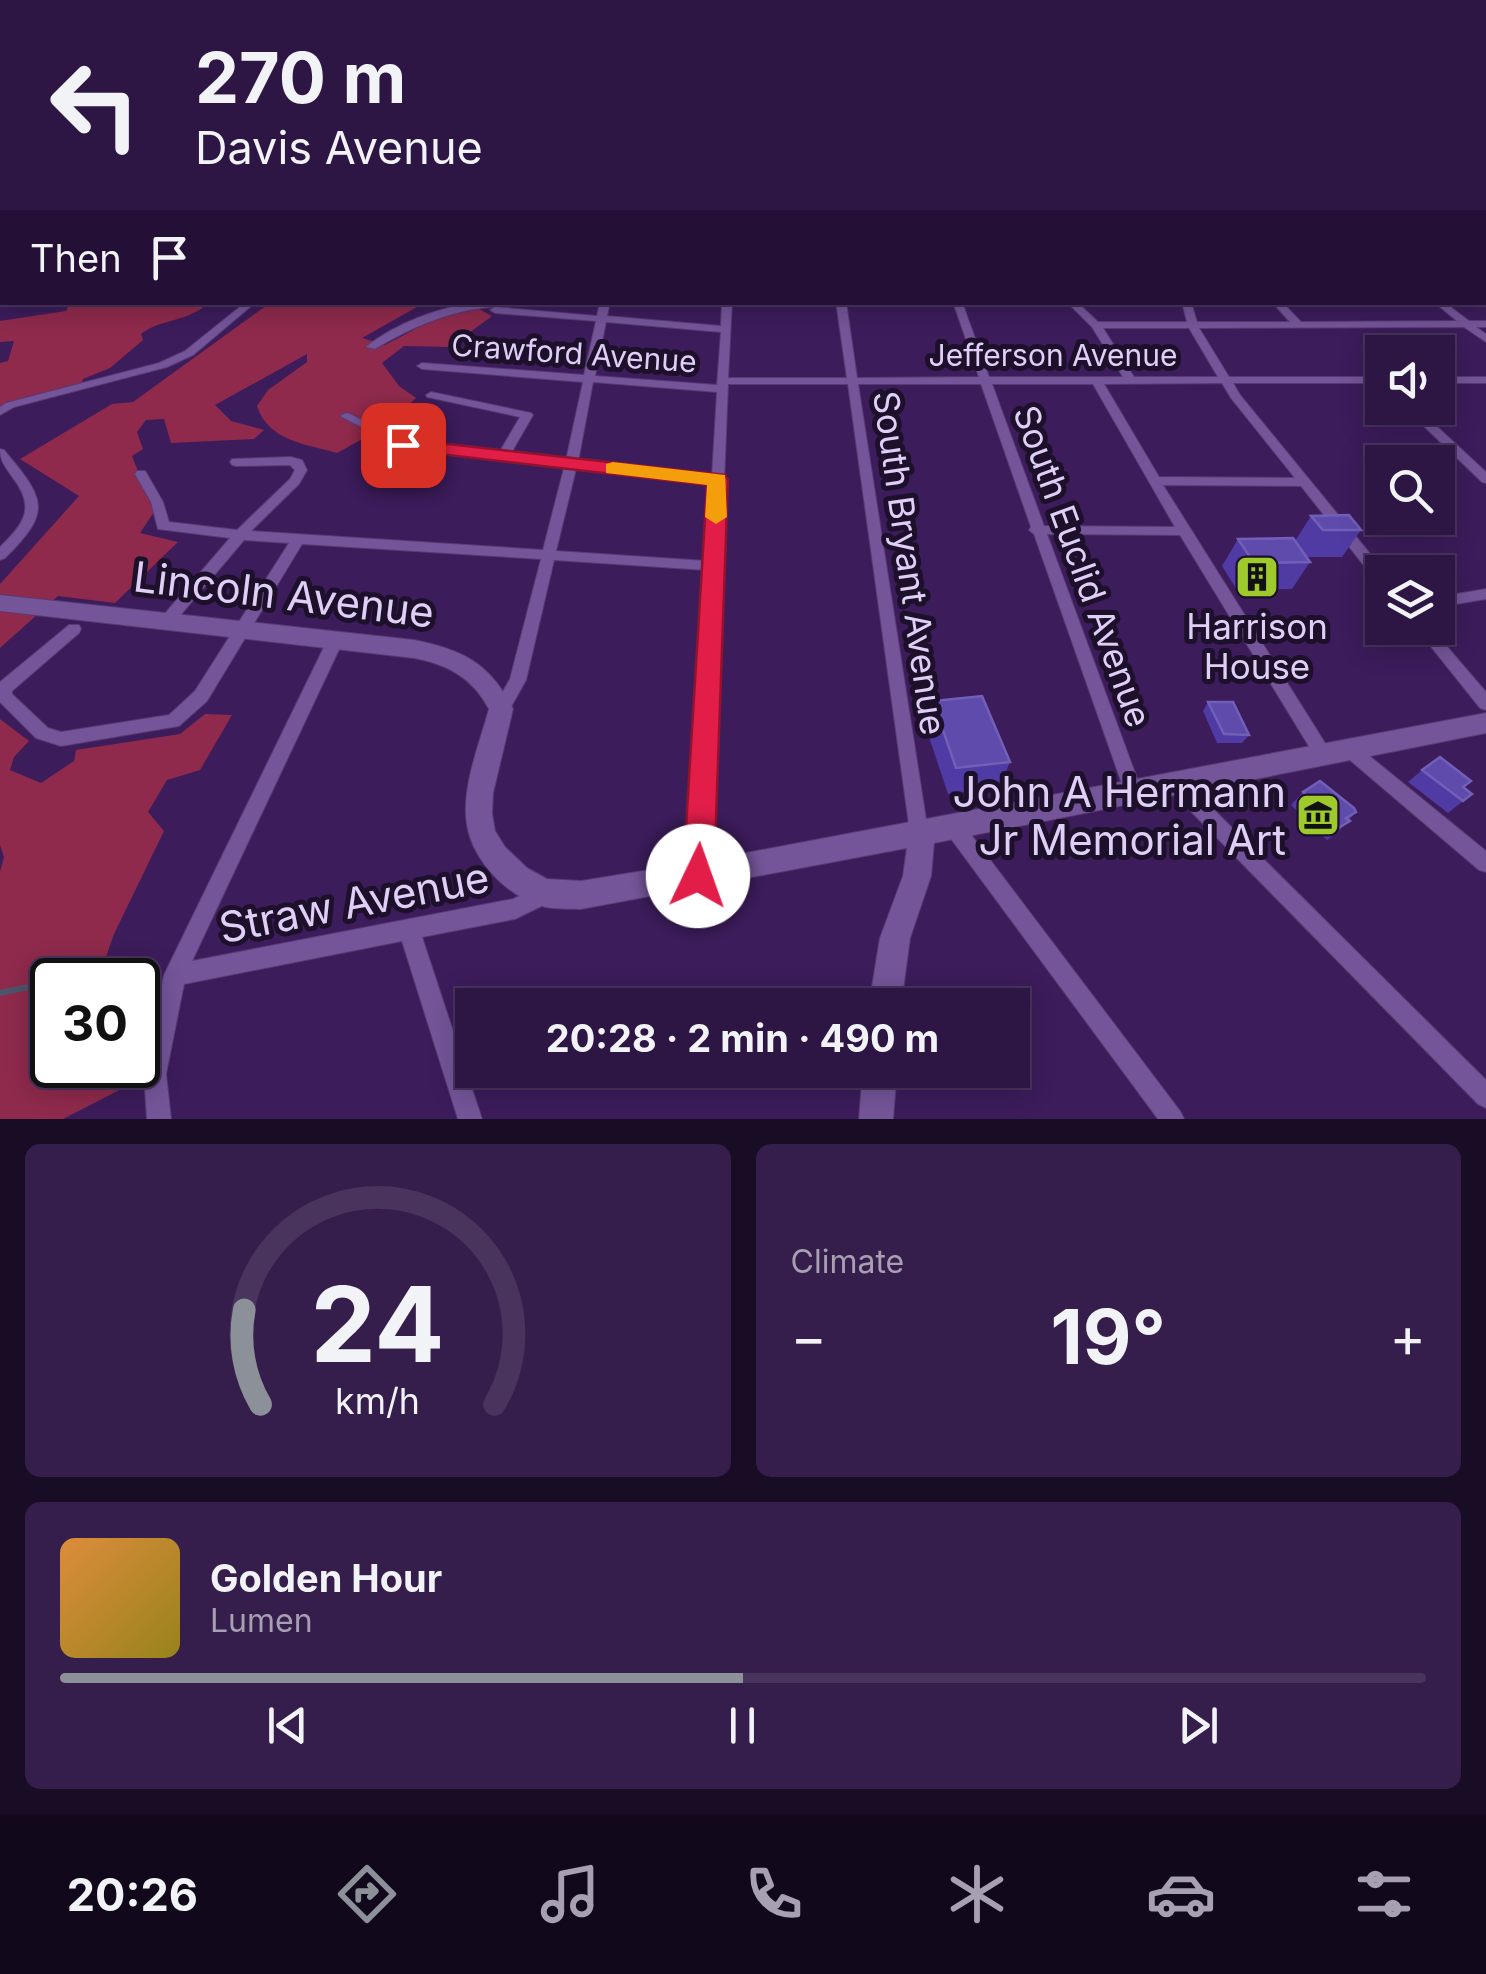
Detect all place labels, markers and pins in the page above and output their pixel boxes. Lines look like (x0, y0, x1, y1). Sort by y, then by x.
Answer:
pin (361, 403, 446, 488)
building icon: Harrison House (1234, 554, 1280, 600)
place label: Harrison House (1186, 605, 1328, 687)
place label: John A Hermann Jr Memorial Art (952, 766, 1286, 865)
museum icon: John A Hermann Jr Memorial Art (1295, 792, 1341, 838)

